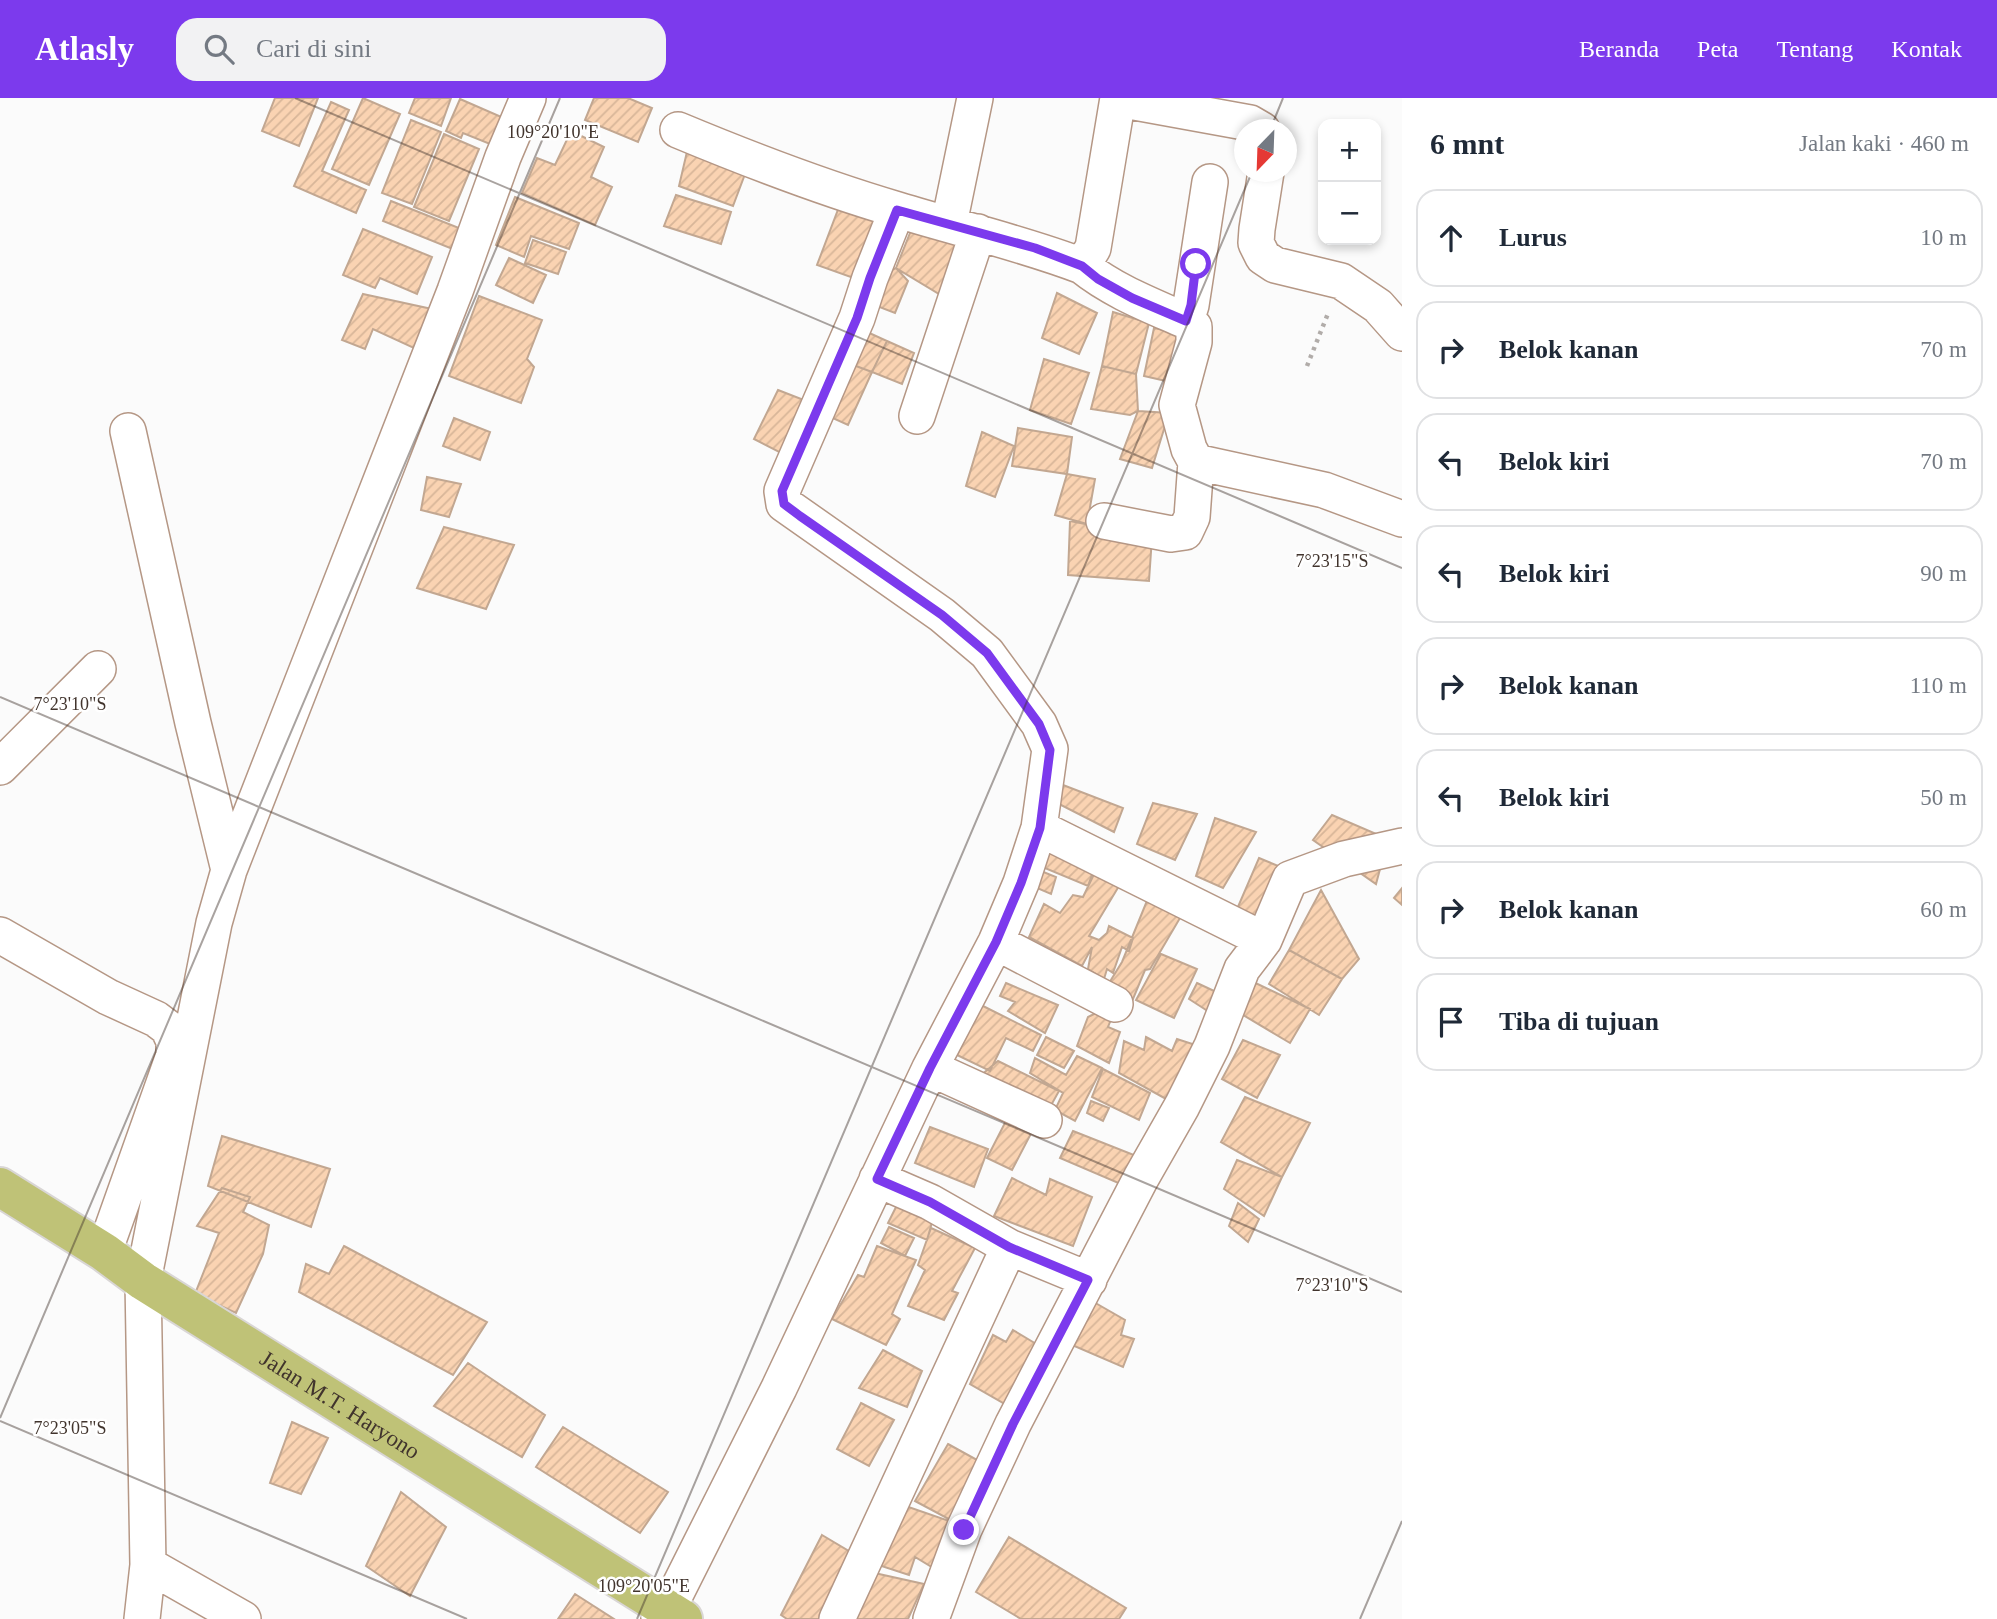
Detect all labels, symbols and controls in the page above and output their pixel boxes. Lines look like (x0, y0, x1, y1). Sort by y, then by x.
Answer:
search box (176, 18, 666, 81)
icon: search (200, 30, 238, 68)
text: Atlasly (35, 31, 134, 67)
text: Cari di sini (256, 34, 372, 63)
text: Beranda (1579, 36, 1659, 62)
text: Peta (1697, 36, 1738, 62)
text: Tentang (1776, 36, 1853, 62)
text: Kontak (1891, 36, 1962, 62)
north arrow (1234, 119, 1297, 182)
map controls (1318, 119, 1381, 245)
button: + (1318, 119, 1381, 182)
text: 109°20'10"E (507, 122, 599, 142)
text: 6 mnt (1430, 127, 1504, 160)
text: Jalan kaki · 460 m (1799, 131, 1969, 156)
button: − (1318, 182, 1381, 245)
icon: ahead (1432, 219, 1470, 257)
text: Lurus (1499, 223, 1567, 252)
text: 10 m (1920, 225, 1967, 250)
route start (1180, 248, 1211, 279)
icon: right (1432, 331, 1470, 369)
text: Belok kanan (1499, 335, 1638, 364)
text: 70 m (1920, 337, 1967, 362)
icon: left (1432, 443, 1470, 481)
text: Belok kiri (1499, 447, 1610, 476)
text: 70 m (1920, 449, 1967, 474)
text: 7°23'15"S (1296, 551, 1368, 571)
icon: left (1432, 555, 1470, 593)
text: Belok kiri (1499, 559, 1610, 588)
text: 90 m (1920, 561, 1967, 586)
icon: right (1432, 667, 1470, 705)
text: Belok kanan (1499, 671, 1638, 700)
text: 110 m (1910, 673, 1967, 698)
text: 7°23'10"S (34, 694, 106, 714)
icon: left (1432, 779, 1470, 817)
text: Belok kiri (1499, 783, 1610, 812)
text: 50 m (1920, 785, 1967, 810)
icon: right (1432, 891, 1470, 929)
text: Belok kanan (1499, 895, 1638, 924)
text: 60 m (1920, 897, 1967, 922)
icon: arrive (1432, 1003, 1470, 1041)
text: Tiba di tujuan (1499, 1007, 1659, 1036)
text: 7°23'10"S (1296, 1275, 1368, 1295)
street label: Jalan M.T. Haryono (256, 1346, 424, 1464)
text: 7°23'05"S (34, 1418, 106, 1438)
route end (948, 1514, 979, 1545)
text: 109°20'05"E (598, 1576, 690, 1596)

